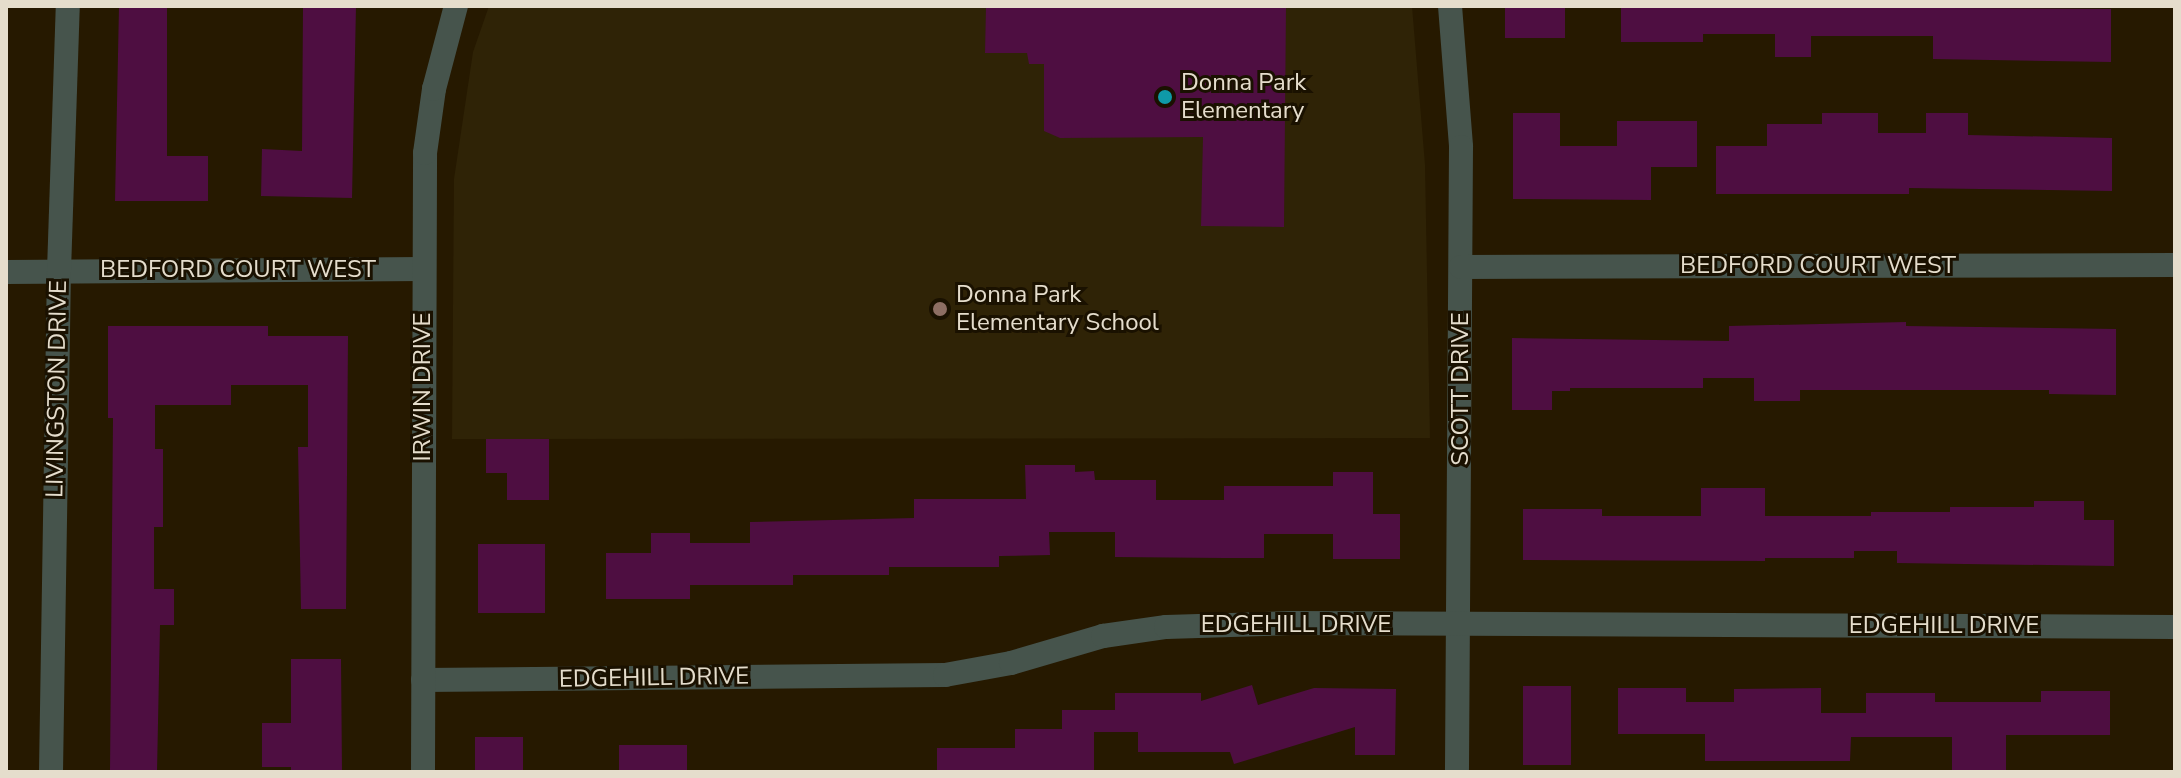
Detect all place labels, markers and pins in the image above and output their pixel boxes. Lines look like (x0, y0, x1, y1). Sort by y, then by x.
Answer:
place label: Donna Park Elementary (1181, 69, 1306, 125)
marker: Donna Park Elementary (1156, 88, 1174, 106)
place label: Donna Park Elementary School (956, 281, 1159, 337)
marker: Donna Park Elementary School (931, 300, 949, 318)

